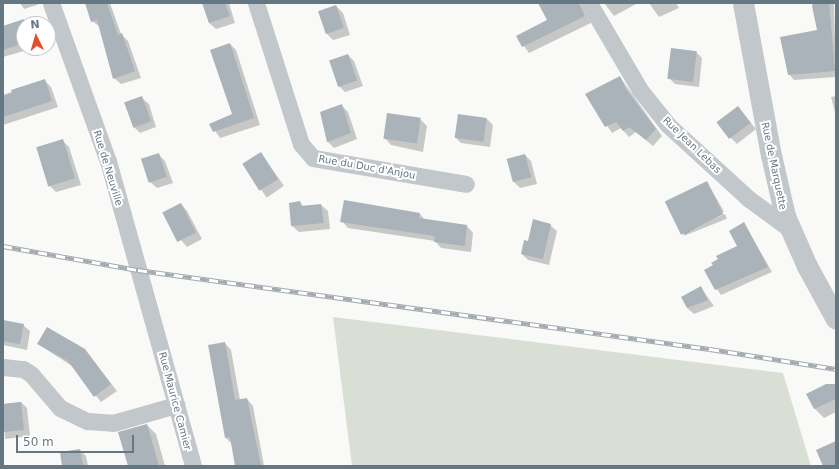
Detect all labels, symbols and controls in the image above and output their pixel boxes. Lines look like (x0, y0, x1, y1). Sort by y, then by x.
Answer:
north arrow (16, 16, 56, 56)
text: N (30, 18, 40, 31)
street label: Rue Jean Lebas (660, 114, 724, 176)
street label: Rue de Marquette (759, 121, 789, 211)
street label: Rue de Neuville (91, 129, 125, 207)
street label: Rue du Duc d'Anjou (318, 153, 416, 181)
street label: Rue Maurice Camier (156, 351, 194, 451)
scale bar (18, 427, 136, 453)
text: 50 m (23, 435, 54, 449)

